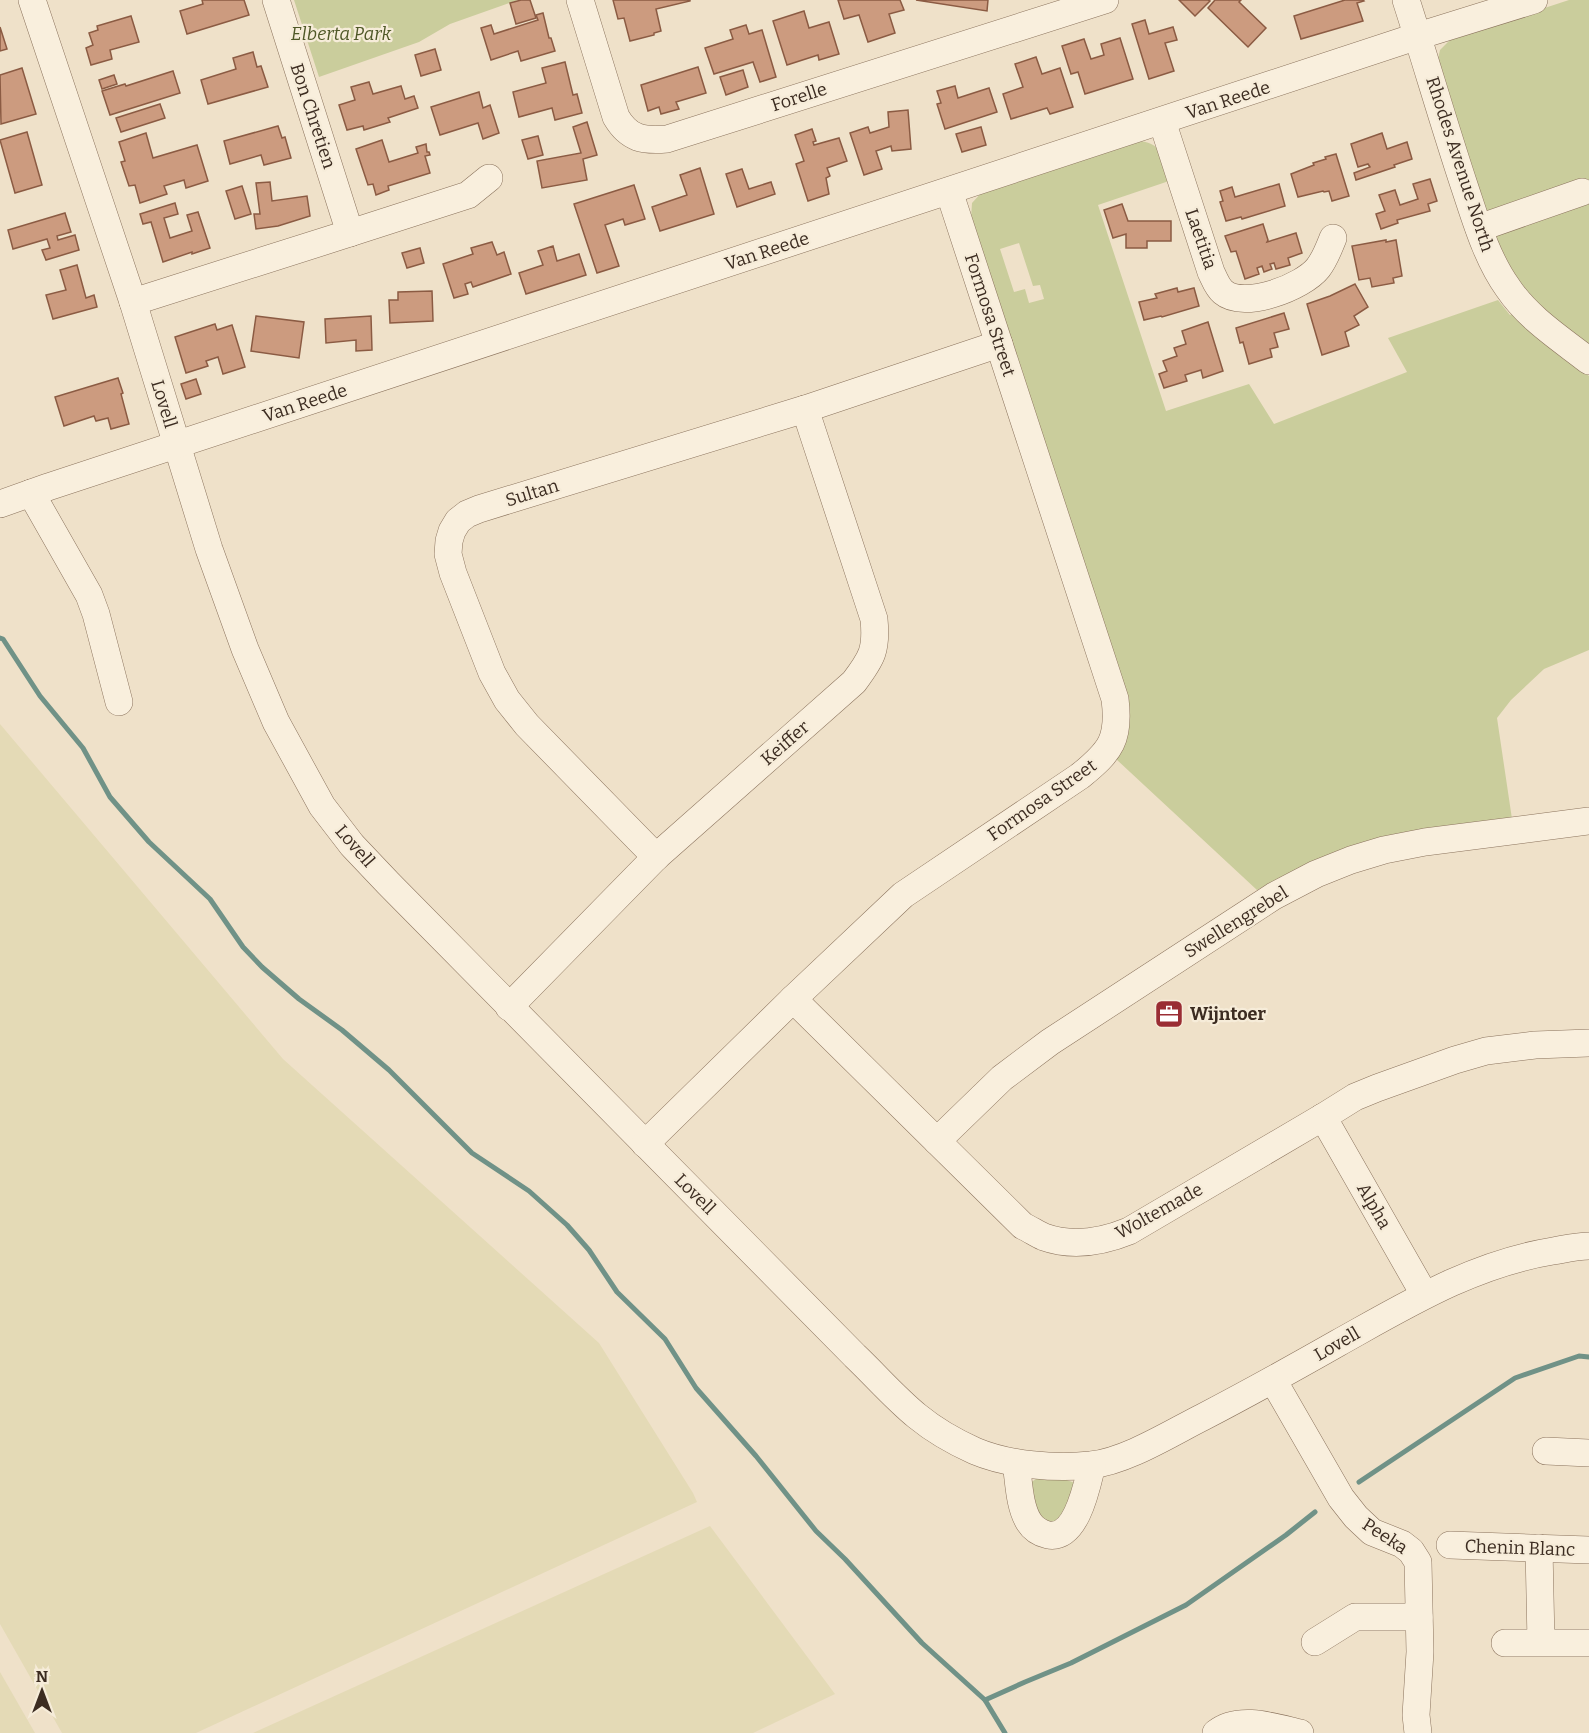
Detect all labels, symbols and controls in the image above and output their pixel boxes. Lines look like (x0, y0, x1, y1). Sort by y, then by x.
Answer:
park label: Elberta Park (291, 23, 391, 45)
street label: Bon Chretien (286, 61, 341, 172)
street label: Rhodes Avenue North (1421, 74, 1499, 254)
street label: Van Reede (1183, 76, 1273, 124)
street label: Forelle (768, 78, 830, 116)
street label: Laetitia (1180, 206, 1222, 272)
street label: Van Reede (722, 227, 812, 275)
street label: Formosa Street (960, 251, 1020, 380)
street label: Lovell (146, 377, 182, 431)
street label: Van Reede (260, 379, 350, 427)
street label: Sultan (503, 474, 562, 511)
street label: Keiffer (756, 716, 814, 770)
street label: Formosa Street (983, 754, 1101, 846)
street label: Lovell (331, 820, 379, 872)
street label: Swellengrebel (1180, 881, 1292, 963)
office icon: Wijntoer (1153, 998, 1185, 1030)
place label: Wijntoer (1190, 1003, 1266, 1025)
street label: Lovell (670, 1169, 720, 1219)
street label: Woltemade (1112, 1178, 1206, 1244)
street label: Alpha (1352, 1179, 1396, 1233)
street label: Lovell (1310, 1322, 1364, 1366)
street label: Peeka (1358, 1513, 1412, 1559)
street label: Chenin Blanc (1464, 1535, 1576, 1561)
north arrow (12, 1661, 72, 1721)
text: N (36, 1667, 48, 1686)

